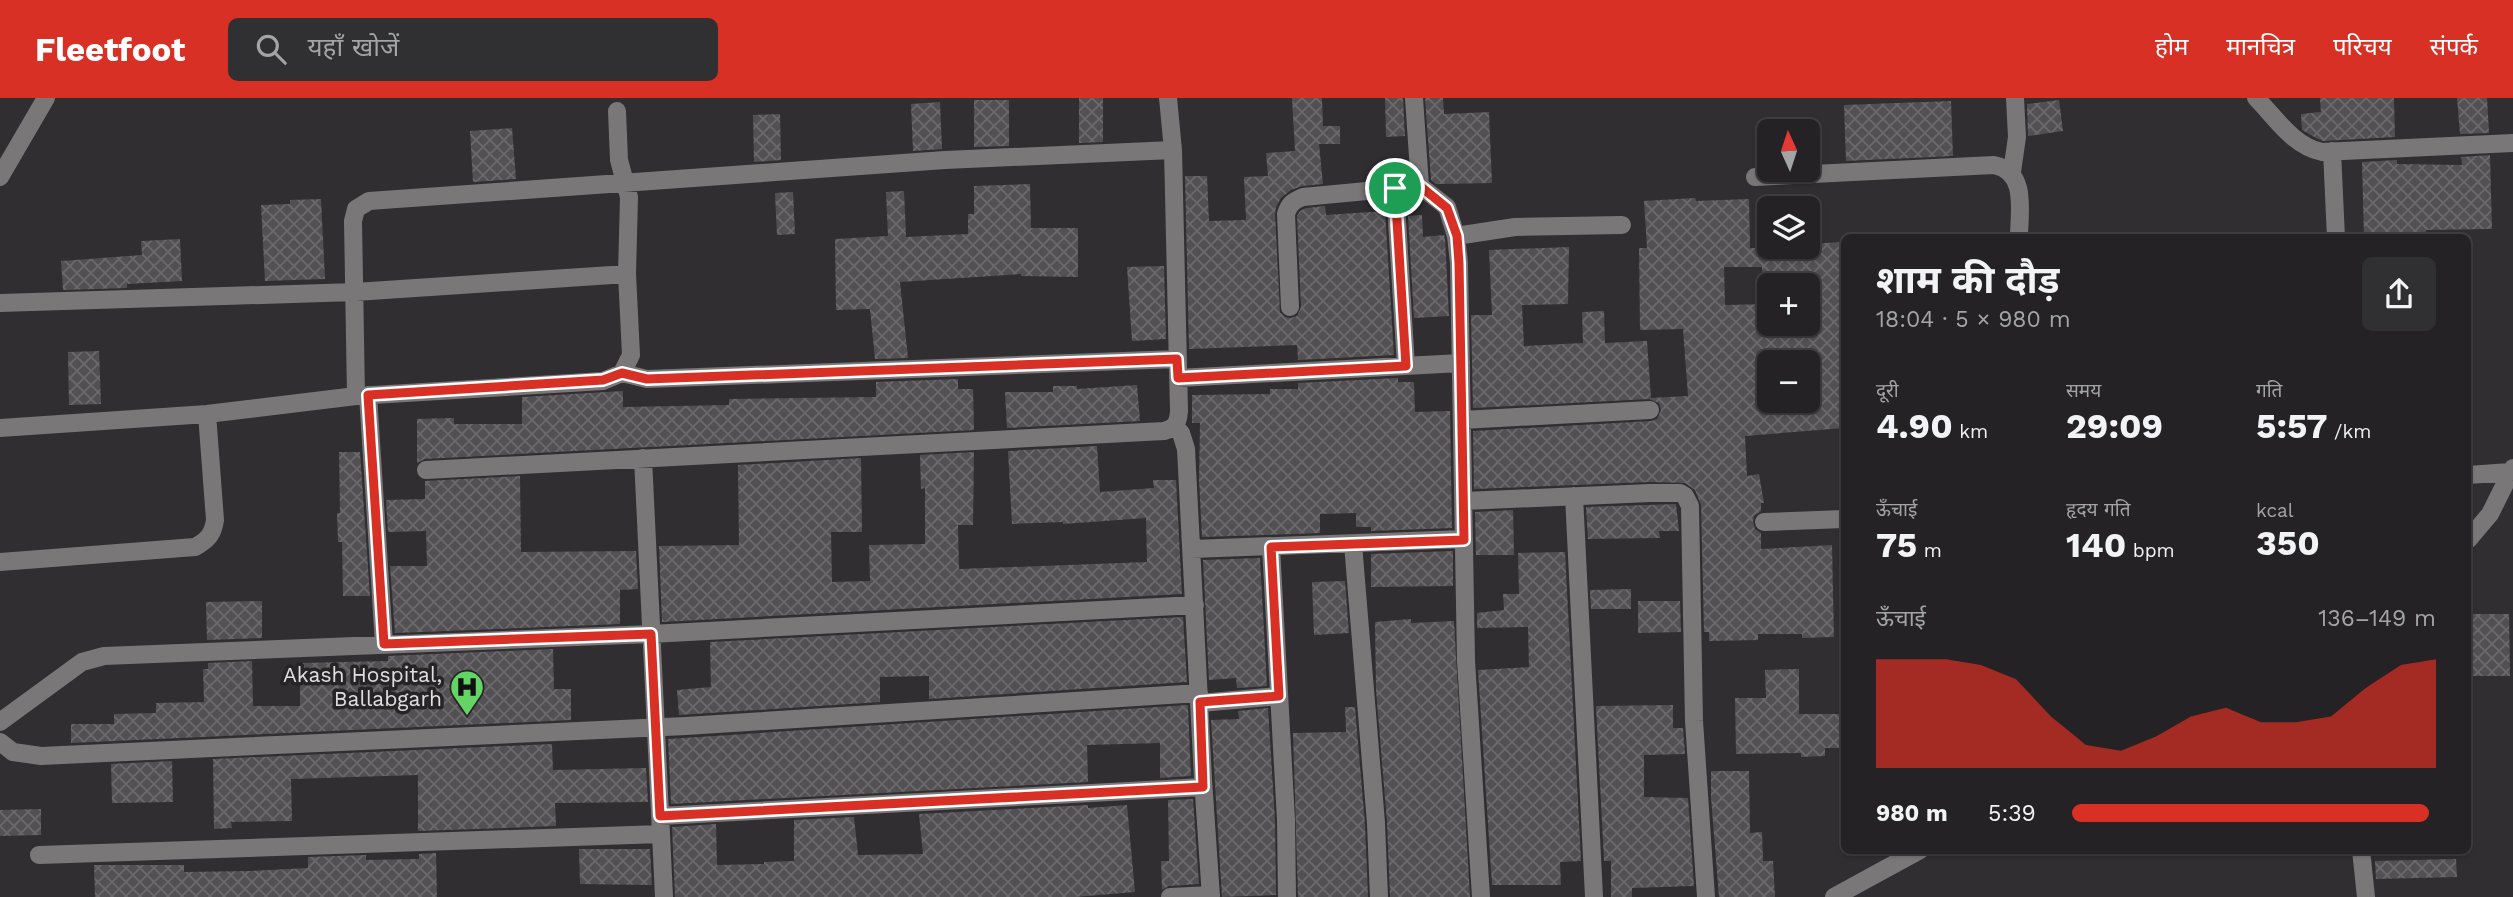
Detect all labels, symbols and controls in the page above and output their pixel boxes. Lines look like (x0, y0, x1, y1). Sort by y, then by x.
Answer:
search box (228, 18, 718, 81)
text: Fleetfoot (35, 30, 186, 69)
icon: search (252, 30, 290, 68)
text: यहाँ खोजें (308, 32, 399, 62)
text: होम (2155, 33, 2188, 61)
text: मानचित्र (2226, 33, 2295, 61)
text: परिचय (2333, 33, 2392, 61)
text: संपर्क (2430, 33, 2478, 61)
north arrow (1757, 119, 1820, 182)
map controls (1757, 119, 1820, 413)
pin (1365, 158, 1425, 218)
icon: arrive (1376, 169, 1414, 207)
button: layers (1757, 196, 1820, 259)
button: share (2362, 257, 2436, 331)
text: शाम की दौड़ (1876, 258, 2059, 302)
button: + (1757, 273, 1820, 336)
text: 18:04 · 5 × 980 m (1876, 306, 2071, 333)
button: − (1757, 350, 1820, 413)
text: दूरी (1876, 379, 1899, 402)
text: समय (2066, 379, 2101, 402)
text: गति (2256, 379, 2282, 402)
text: 4.90 (1876, 405, 1953, 447)
text: 29:09 (2066, 405, 2163, 447)
text: 5:57 (2256, 405, 2328, 447)
text: km (1953, 420, 1988, 443)
text: /km (2328, 420, 2371, 443)
text: ऊँचाई (1876, 498, 1917, 521)
text: हृदय गति (2066, 498, 2131, 521)
text: kcal (2256, 499, 2294, 522)
text: 350 (2256, 522, 2320, 564)
text: 75 (1876, 524, 1917, 566)
text: 140 (2066, 524, 2126, 566)
text: m (1917, 539, 1942, 562)
text: bpm (2126, 539, 2175, 562)
text: ऊँचाई (1876, 605, 1926, 632)
text: 136–149 m (2318, 605, 2436, 632)
place label: Akash Hospital, Ballabgarh (283, 662, 442, 711)
hospital icon: Akash Hospital, Ballabgarh (448, 668, 486, 717)
text: 980 m (1876, 800, 1948, 827)
text: 5:39 (1988, 800, 2036, 827)

